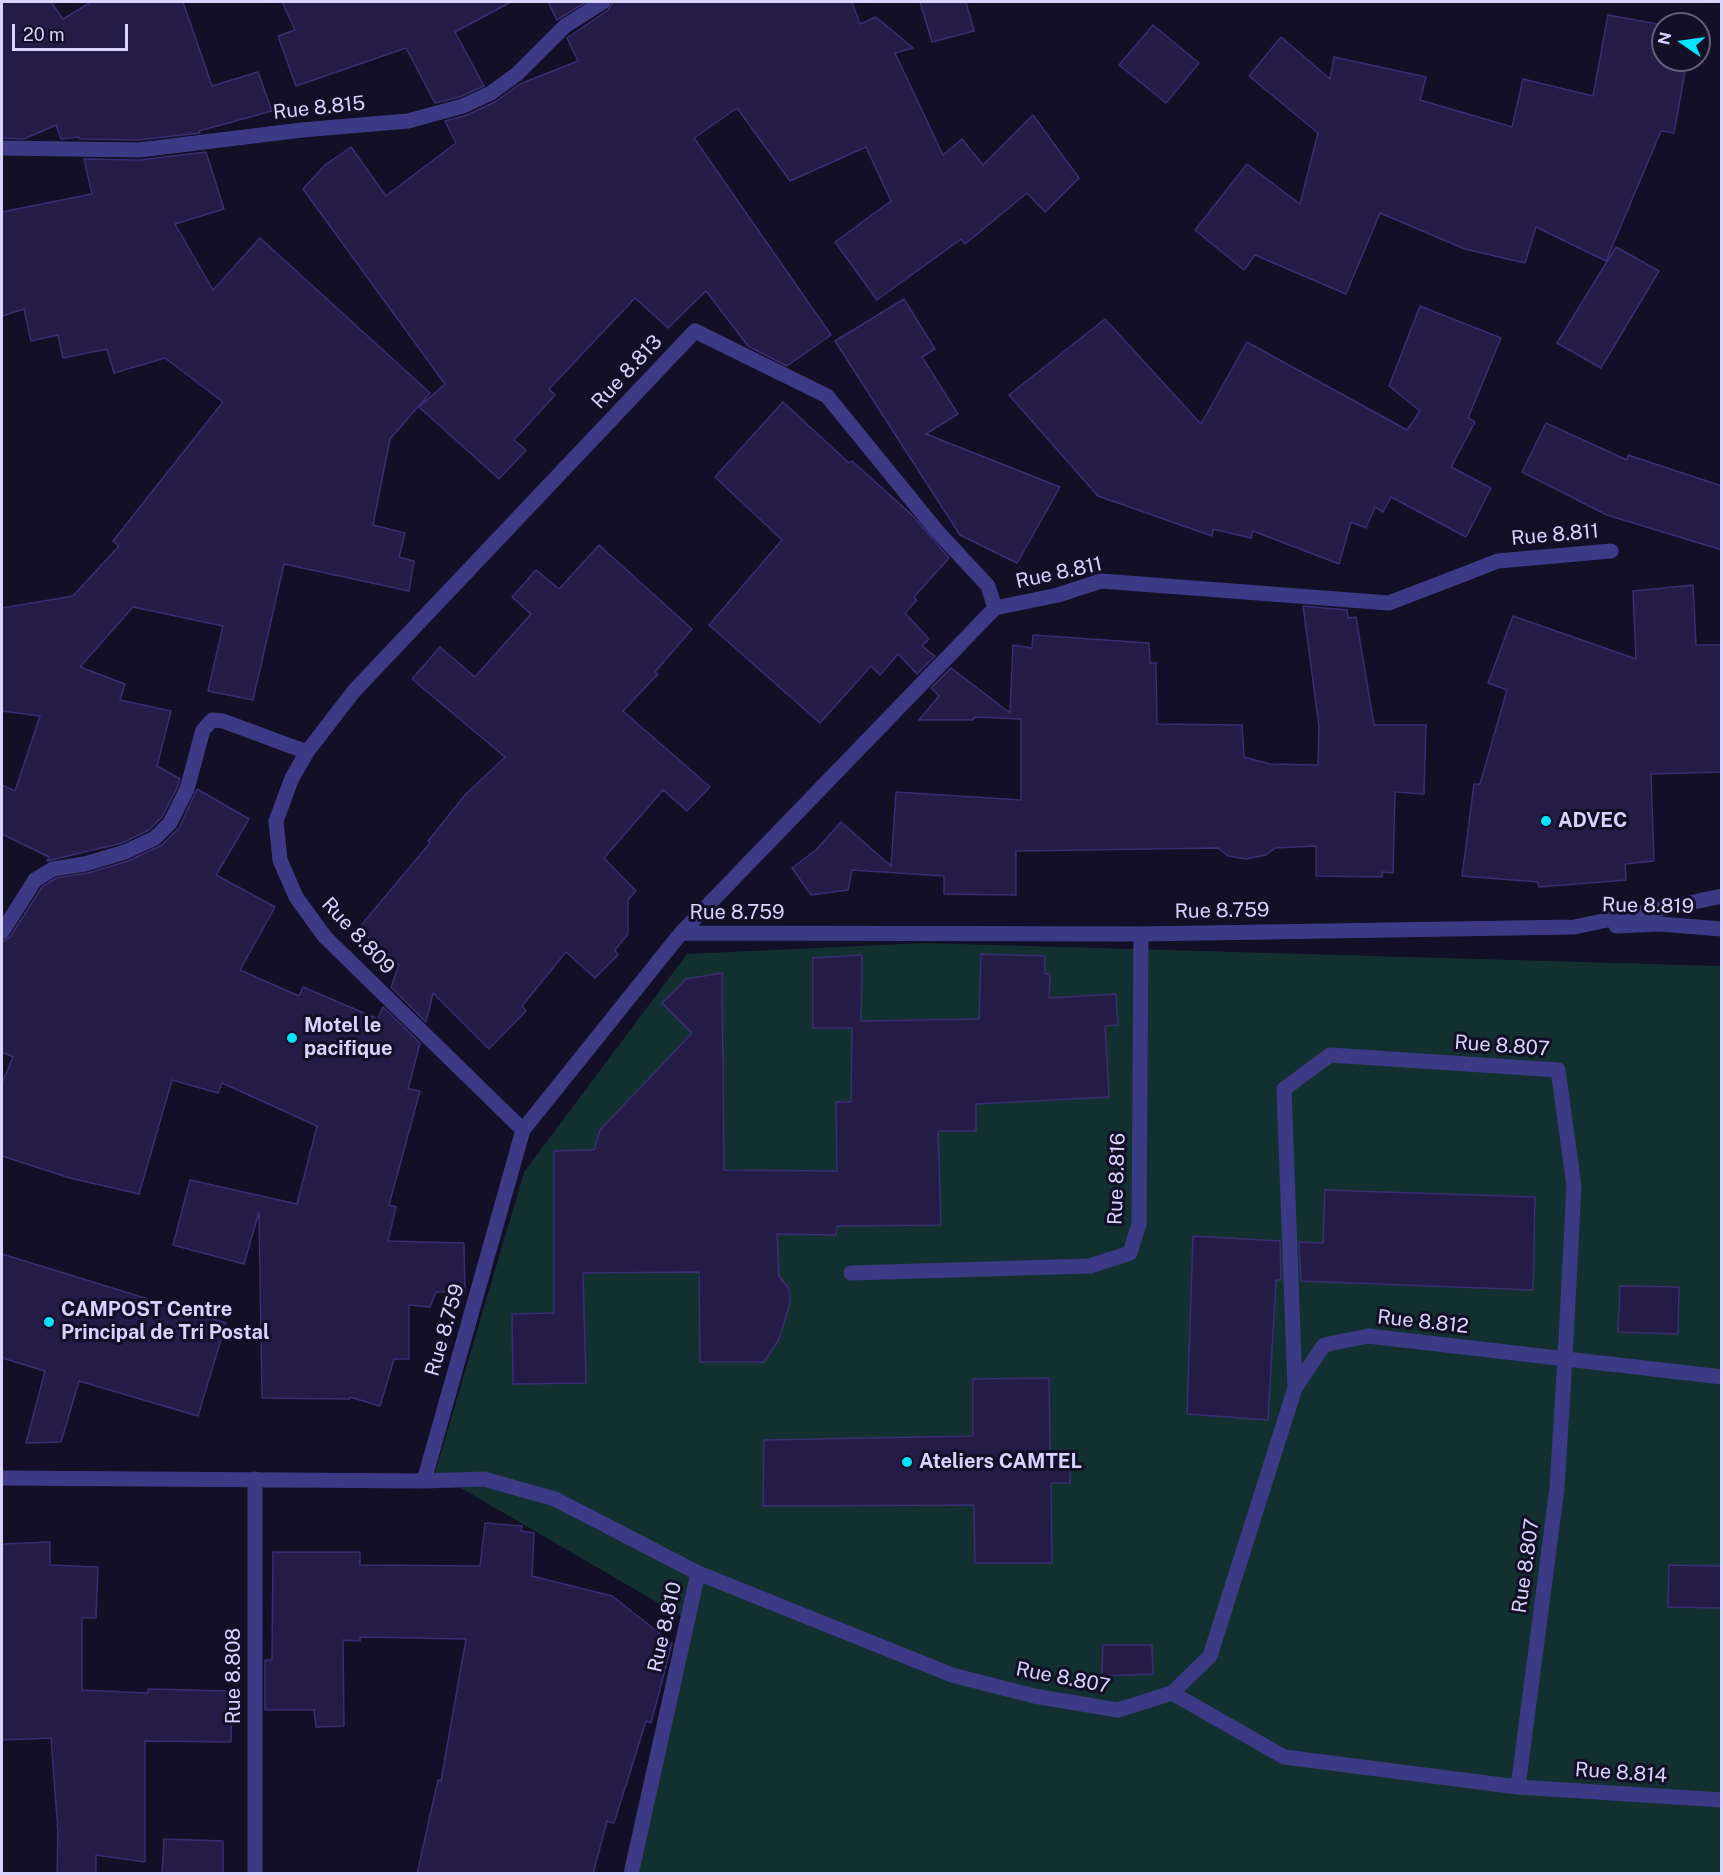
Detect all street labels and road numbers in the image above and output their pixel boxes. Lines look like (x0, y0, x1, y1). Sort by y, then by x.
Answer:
street label: Rue 8.815 (272, 91, 366, 125)
street label: Rue 8.813 (587, 330, 667, 414)
street label: Rue 8.811 (1510, 519, 1600, 551)
street label: Rue 8.811 (1014, 552, 1104, 594)
street label: Rue 8.809 (316, 893, 400, 979)
street label: Rue 8.819 (1602, 893, 1694, 919)
street label: Rue 8.759 (1174, 898, 1270, 924)
street label: Rue 8.759 (690, 901, 784, 925)
street label: Rue 8.807 (1454, 1031, 1550, 1061)
street label: Rue 8.816 (1103, 1133, 1131, 1225)
street label: Rue 8.759 (420, 1281, 470, 1379)
street label: Rue 8.812 (1376, 1305, 1470, 1339)
street label: Rue 8.807 (1507, 1517, 1545, 1615)
street label: Rue 8.810 (643, 1580, 687, 1674)
street label: Rue 8.808 (222, 1628, 246, 1724)
street label: Rue 8.807 (1014, 1657, 1112, 1699)
street label: Rue 8.814 (1574, 1758, 1668, 1788)

